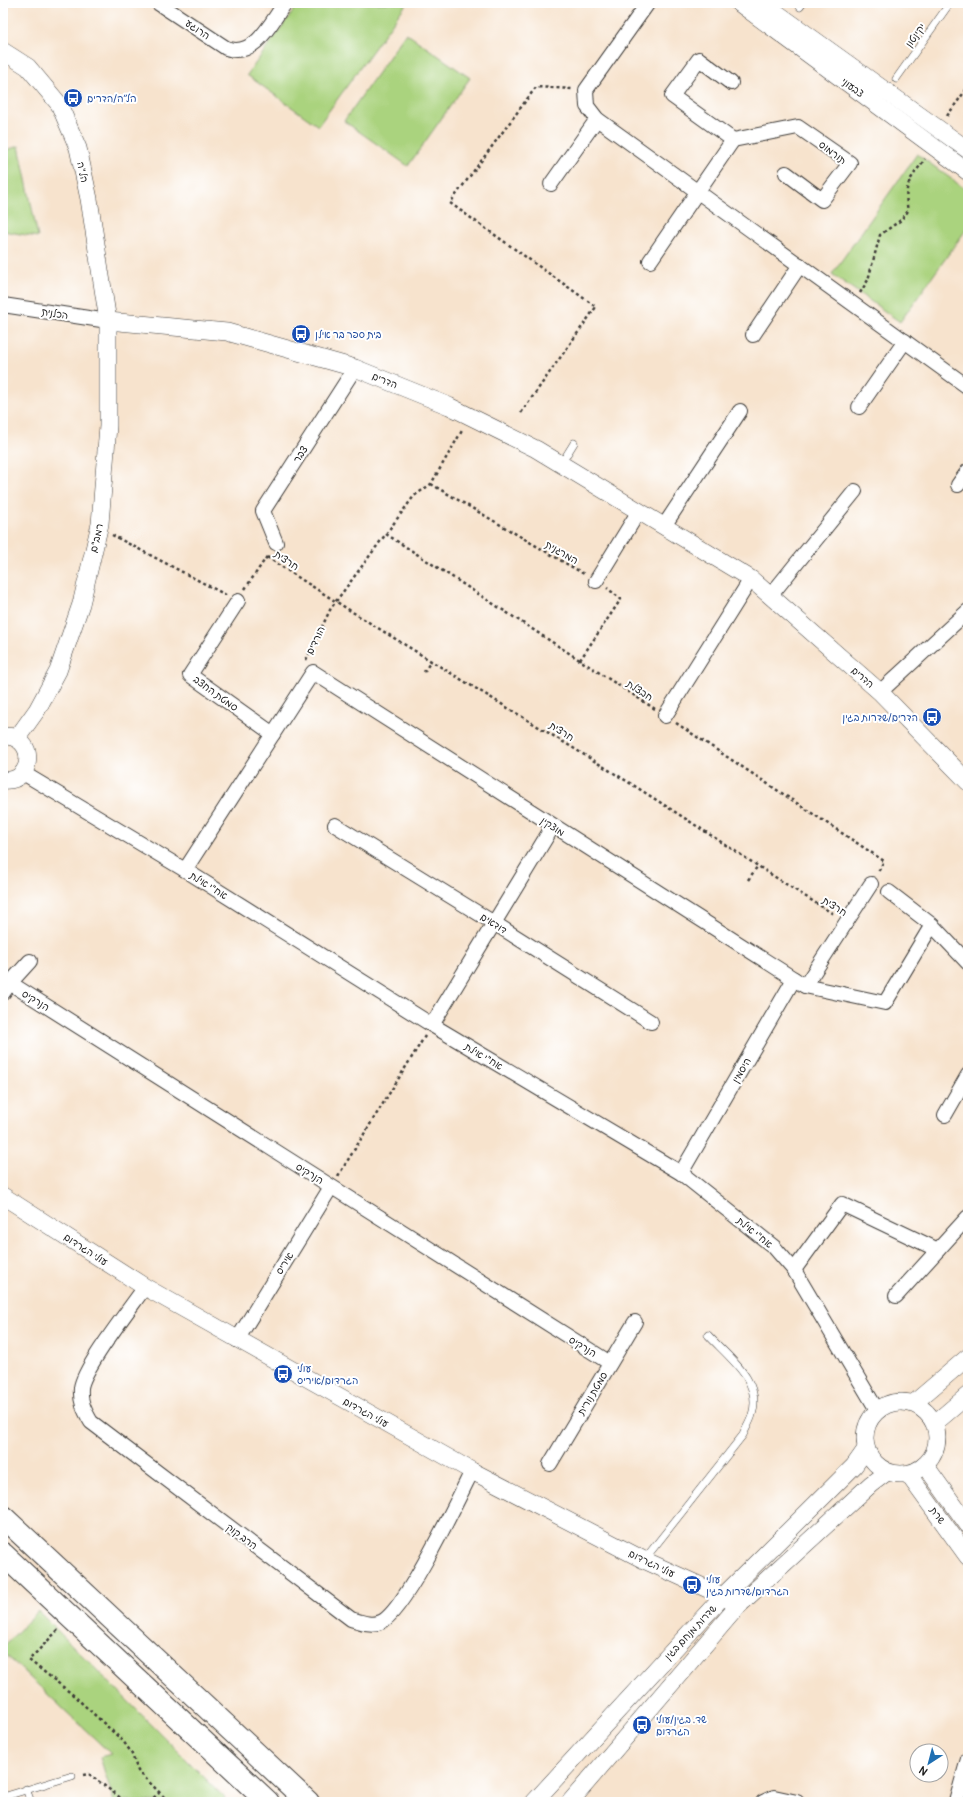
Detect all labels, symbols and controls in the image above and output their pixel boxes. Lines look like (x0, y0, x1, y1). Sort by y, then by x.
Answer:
street label: הרוגע (183, 17, 212, 42)
street label: יקינטון (903, 21, 928, 50)
street label: צבעוני (839, 76, 866, 100)
bus stop icon: הל״ה/הדרים (62, 87, 84, 109)
place label: הל״ה/הדרים (87, 93, 137, 105)
street label: תורמוס (816, 139, 849, 167)
street label: הל"ה (74, 161, 90, 184)
street label: הכלנית (40, 306, 69, 322)
bus stop icon: בית ספר בר אילן (290, 323, 312, 345)
place label: בית ספר בר אילן (315, 329, 381, 341)
street label: הדרים (370, 370, 399, 391)
street label: צבר (291, 444, 311, 465)
street label: רמב"ם (88, 523, 106, 554)
street label: המרגנית (543, 539, 580, 567)
street label: חרצית (271, 548, 301, 573)
street label: הורדים (304, 624, 328, 657)
street label: הדרים (848, 665, 876, 691)
street label: סמטת החצב (191, 674, 240, 714)
street label: חבצלת (623, 677, 655, 704)
bus stop icon: הדרים/שדרות בגין (921, 706, 943, 728)
place label: הדרים/שדרות בגין (842, 712, 918, 724)
street label: חרצית (546, 719, 576, 744)
street label: מוצקין (538, 815, 567, 839)
street label: אח"י אילת (186, 869, 230, 902)
street label: חרצית (819, 894, 849, 919)
street label: דודאים (478, 911, 509, 937)
street label: הנרקיס (19, 988, 51, 1014)
street label: אח"י אילת (461, 1040, 505, 1073)
street label: היסמין (730, 1056, 754, 1085)
street label: הנרקיס (293, 1161, 325, 1187)
street label: אח"י אילת (733, 1214, 775, 1251)
street label: עולי הגרדום (61, 1231, 110, 1269)
street label: איריס (273, 1250, 296, 1277)
street label: הנרקיס (566, 1334, 598, 1360)
bus stop icon: עולי הגרדום/איריס (272, 1363, 294, 1385)
place label: עולי הגרדום/איריס (297, 1363, 358, 1387)
street label: סמטת נורית (575, 1370, 610, 1418)
street label: עולי הגרדום (341, 1396, 391, 1430)
street label: שרת (926, 1504, 947, 1527)
street label: הרב קוק (223, 1521, 259, 1552)
street label: עולי הגרדום (626, 1548, 677, 1580)
bus stop icon: עולי הגרדום/שדרות בגין (681, 1574, 703, 1596)
place label: עולי הגרדום/שדרות בגין (706, 1574, 789, 1598)
street label: שדרות מנחם בגין (662, 1603, 719, 1663)
bus stop icon: שד. בגין/עולי הגרדום (631, 1714, 653, 1736)
place label: שד. בגין/עולי הגרדום (656, 1714, 707, 1738)
north arrow (909, 1743, 949, 1783)
text: N (916, 1763, 930, 1778)

